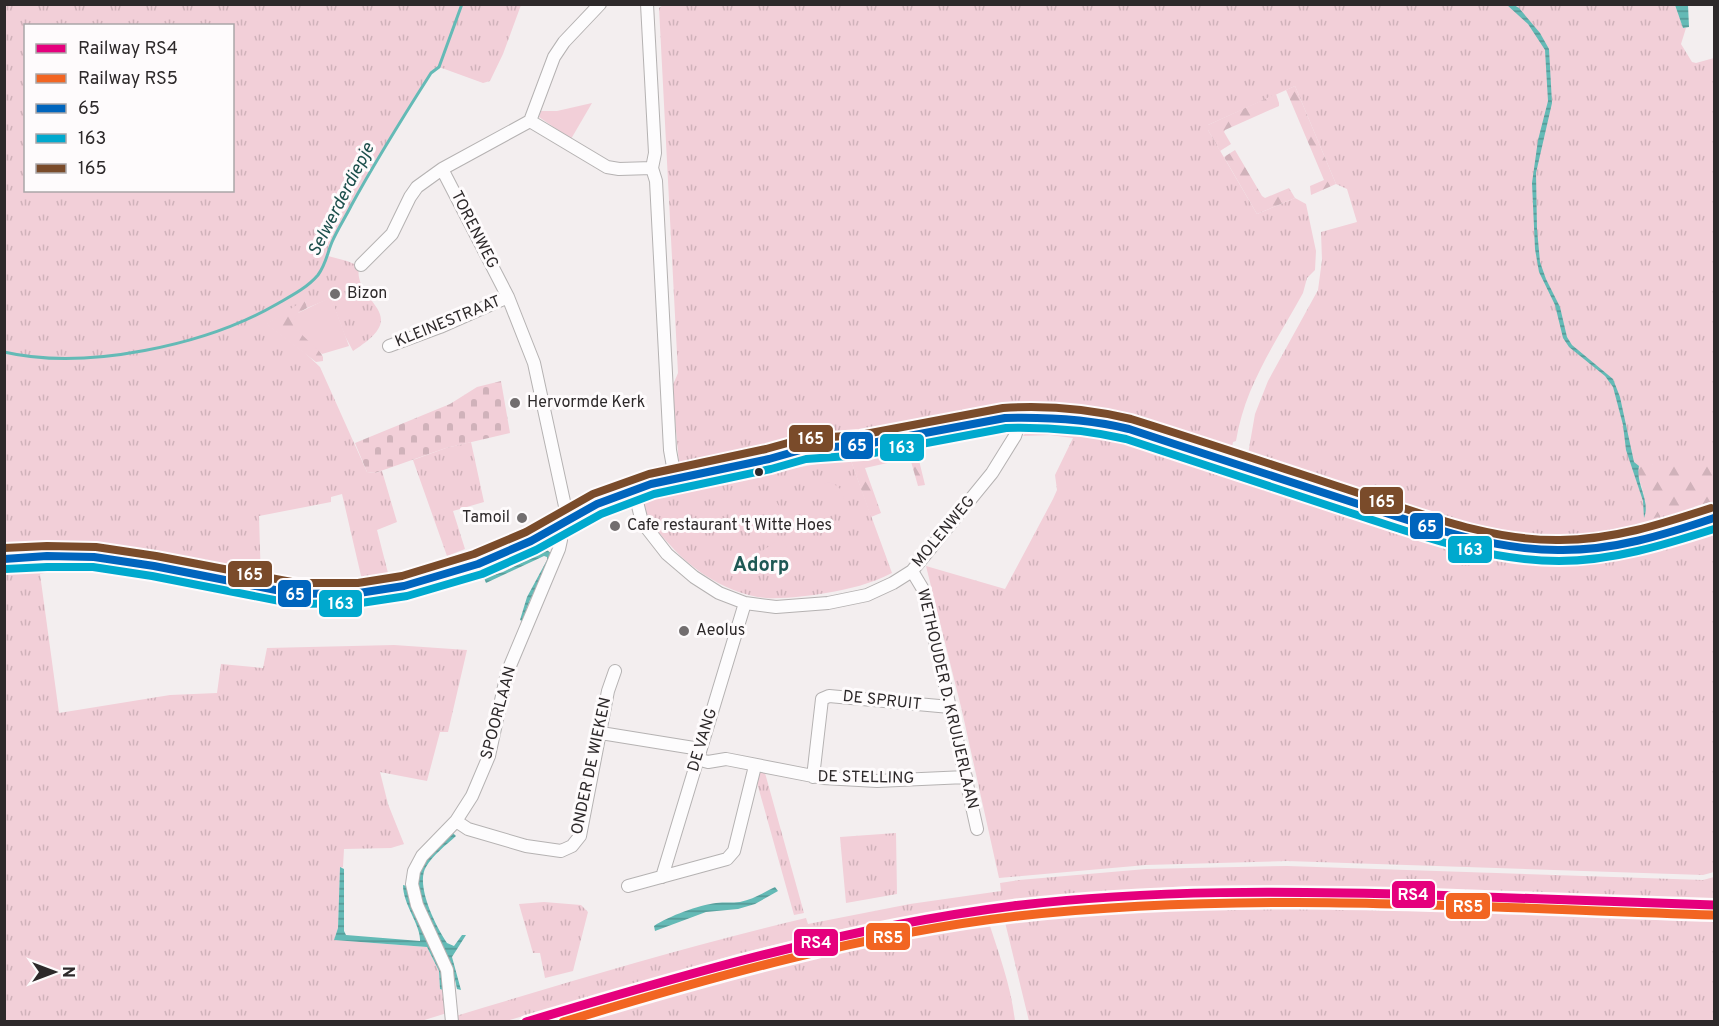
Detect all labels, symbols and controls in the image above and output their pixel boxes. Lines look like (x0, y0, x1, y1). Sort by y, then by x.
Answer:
legend (24, 24, 234, 192)
text: Railway RS4 (78, 38, 178, 61)
text: Railway RS5 (78, 68, 178, 91)
text: 65 (78, 98, 100, 121)
text: 163 (78, 128, 106, 151)
water label: Selwerderdiepje (303, 139, 381, 261)
text: 165 (78, 158, 107, 181)
street label: TORENWEG (446, 188, 502, 272)
place label: Bizon (347, 284, 387, 304)
marker: Bizon (328, 287, 342, 301)
street label: KLEINESTRAAT (392, 292, 504, 352)
place label: Hervormde Kerk (527, 393, 645, 413)
marker: Hervormde Kerk (508, 396, 522, 410)
line badge: 165 (788, 424, 834, 453)
text: 165 (798, 430, 824, 450)
line badge: 65 (840, 431, 874, 460)
line badge: 163 (879, 433, 925, 462)
text: 65 (847, 437, 867, 457)
text: 163 (889, 439, 915, 459)
unlabelled marker (753, 466, 765, 478)
line badge: 165 (1359, 486, 1404, 515)
street label: MOLENWEG (908, 492, 980, 572)
text: 165 (1369, 493, 1395, 513)
place label: Tamoil (462, 508, 510, 528)
marker: Tamoil (515, 511, 529, 525)
line badge: 65 (1409, 512, 1444, 540)
place label: Cafe restaurant 't Witte Hoes (627, 516, 832, 536)
text: 65 (1417, 518, 1437, 538)
marker: Cafe restaurant 't Witte Hoes (608, 519, 622, 533)
line badge: 163 (1447, 535, 1493, 564)
text: 163 (1457, 541, 1483, 561)
district label: Adorp (733, 553, 789, 579)
line badge: 165 (227, 560, 273, 588)
text: 165 (237, 566, 263, 586)
line badge: 65 (277, 579, 312, 608)
text: 65 (285, 586, 305, 606)
street label: WETHOUDER D. KRUIJERLAAN (912, 587, 982, 811)
line badge: 163 (318, 589, 363, 618)
text: 163 (328, 595, 354, 615)
place label: Aeolus (696, 621, 745, 641)
marker: Aeolus (677, 624, 691, 638)
street label: SPOORLAAN (477, 664, 521, 762)
street label: DE SPRUIT (842, 687, 922, 715)
street label: ONDER DE WIEKEN (568, 695, 616, 837)
street label: DE VANG (684, 706, 722, 774)
street label: DE STELLING (817, 767, 915, 789)
line badge: RS4 (1391, 880, 1436, 909)
text: RS4 (1398, 886, 1428, 906)
line badge: RS5 (1445, 892, 1491, 920)
text: RS5 (1453, 898, 1483, 918)
line badge: RS5 (865, 922, 911, 951)
line badge: RS4 (793, 928, 839, 957)
text: RS5 (873, 929, 903, 949)
text: RS4 (801, 934, 831, 954)
north arrow (24, 942, 84, 1002)
text: N (57, 966, 77, 978)

